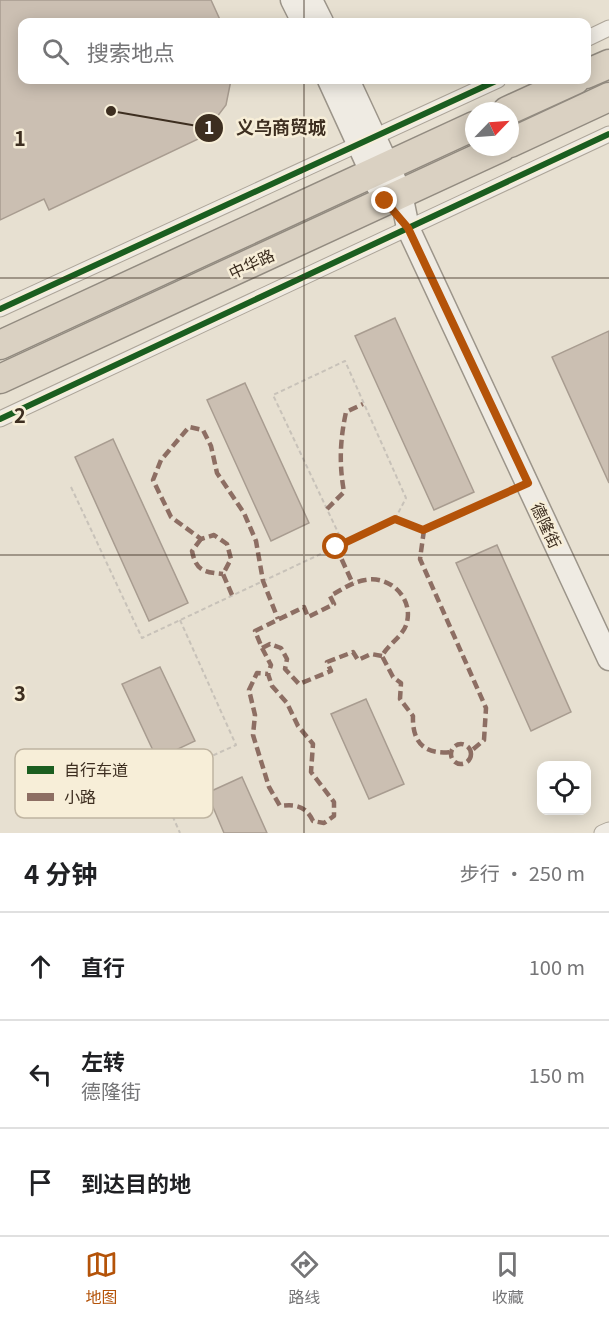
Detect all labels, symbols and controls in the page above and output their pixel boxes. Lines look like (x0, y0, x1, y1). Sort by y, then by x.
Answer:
search box (18, 18, 591, 84)
icon: search (39, 35, 72, 68)
text: 搜索地点 (87, 35, 175, 67)
north arrow (465, 102, 519, 156)
callout: 义乌商贸城 (194, 110, 338, 146)
text: 1 (204, 113, 214, 139)
text: 义乌商贸城 (236, 113, 326, 139)
text: 1 (14, 123, 26, 152)
route end (371, 187, 397, 213)
street label: 中华路 (224, 242, 278, 284)
text: 2 (14, 400, 26, 429)
street label: 德隆街 (526, 498, 568, 552)
route start (322, 533, 348, 559)
text: 3 (14, 678, 26, 707)
legend (15, 749, 213, 818)
text: 自行车道 (64, 757, 128, 781)
map controls (537, 761, 591, 815)
button: locate (537, 761, 591, 815)
text: 小路 (64, 784, 96, 808)
text: 4 分钟 (24, 854, 97, 891)
text: 步行 · 250 m (460, 858, 585, 887)
icon: ahead (24, 950, 57, 983)
text: 直行 (81, 950, 125, 982)
text: 100 m (529, 952, 585, 981)
text: 左转 (81, 1044, 125, 1076)
icon: left (24, 1058, 57, 1091)
text: 150 m (529, 1060, 585, 1089)
text: 德隆街 (81, 1076, 141, 1105)
icon: arrive (24, 1166, 57, 1199)
text: 到达目的地 (81, 1166, 191, 1198)
tab: 地图 (85, 1248, 118, 1308)
tab: 路线 (288, 1248, 321, 1308)
tab: 收藏 (491, 1248, 524, 1308)

